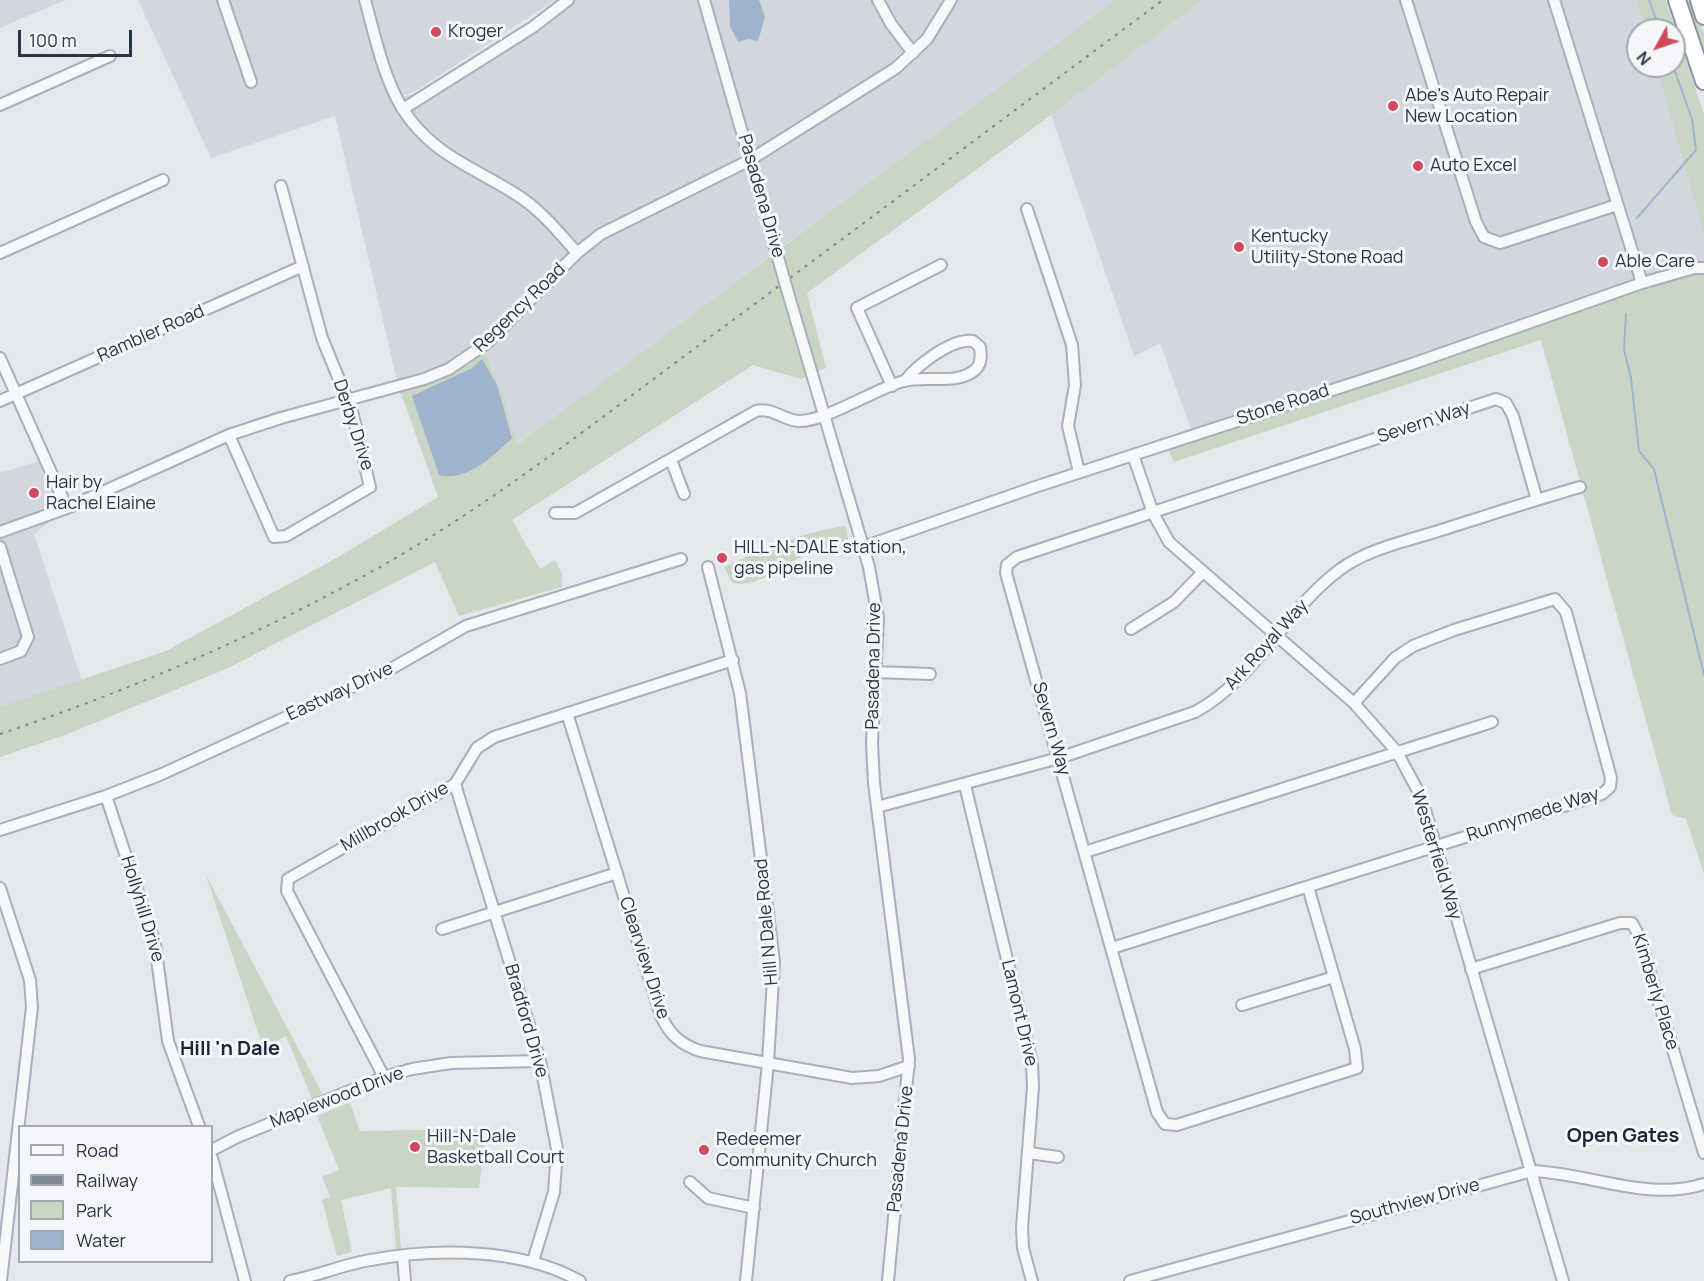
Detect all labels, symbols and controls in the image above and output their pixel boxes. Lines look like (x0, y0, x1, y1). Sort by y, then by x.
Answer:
scale bar (21, 18, 135, 56)
north arrow (1626, 18, 1686, 78)
place label: Kroger (448, 21, 503, 43)
marker: Kroger (429, 25, 443, 39)
text: 100 m (29, 28, 77, 52)
text: N (1632, 47, 1656, 70)
place label: Abe's Auto Repair New Location (1405, 85, 1549, 128)
marker: Abe's Auto Repair New Location (1386, 99, 1400, 113)
street label: Pasadena Drive (733, 132, 789, 260)
place label: Auto Excel (1430, 155, 1517, 177)
marker: Auto Excel (1411, 159, 1425, 173)
place label: Kentucky Utility-Stone Road (1251, 226, 1403, 268)
marker: Kentucky Utility-Stone Road (1232, 240, 1246, 254)
place label: Able Care (1615, 251, 1695, 273)
marker: Able Care (1596, 255, 1610, 269)
street label: Regency Road (470, 259, 570, 357)
street label: Rambler Road (94, 301, 208, 367)
street label: Derby Drive (328, 377, 378, 473)
street label: Stone Road (1234, 380, 1332, 430)
street label: Severn Way (1375, 398, 1473, 448)
place label: Hair by Rachel Elaine (46, 472, 156, 514)
marker: Hair by Rachel Elaine (27, 486, 41, 500)
place label: HILL-N-DALE station, gas pipeline (734, 537, 907, 580)
marker: HILL-N-DALE station, gas pipeline (715, 551, 729, 565)
street label: Ark Royal Way (1221, 595, 1313, 695)
street label: Pasadena Drive (862, 602, 886, 730)
street label: Eastway Drive (283, 658, 397, 726)
street label: Severn Way (1027, 680, 1075, 778)
street label: Millbrook Drive (337, 777, 453, 857)
street label: Runnymede Way (1464, 783, 1602, 847)
street label: Westerfield Way (1406, 788, 1466, 922)
street label: Hollyhill Drive (116, 853, 168, 965)
street label: Hill N Dale Road (751, 858, 783, 986)
street label: Clearview Drive (614, 894, 674, 1022)
street label: Kimberly Place (1627, 931, 1683, 1053)
street label: Lamont Drive (996, 958, 1042, 1068)
street label: Bradford Drive (499, 962, 553, 1080)
district label: Hill 'n Dale (180, 1037, 280, 1061)
street label: Maplewood Drive (267, 1063, 407, 1133)
street label: Pasadena Drive (884, 1085, 918, 1213)
district label: Open Gates (1567, 1124, 1679, 1148)
legend (18, 1125, 213, 1263)
place label: Hill-N-Dale Basketball Court (427, 1126, 565, 1168)
place label: Redeemer Community Church (716, 1129, 877, 1172)
text: Road (76, 1138, 119, 1162)
marker: Hill-N-Dale Basketball Court (408, 1140, 422, 1154)
marker: Redeemer Community Church (697, 1143, 711, 1157)
text: Railway (76, 1168, 138, 1192)
street label: Southview Drive (1348, 1174, 1482, 1230)
text: Park (76, 1198, 112, 1222)
text: Water (76, 1228, 126, 1252)

